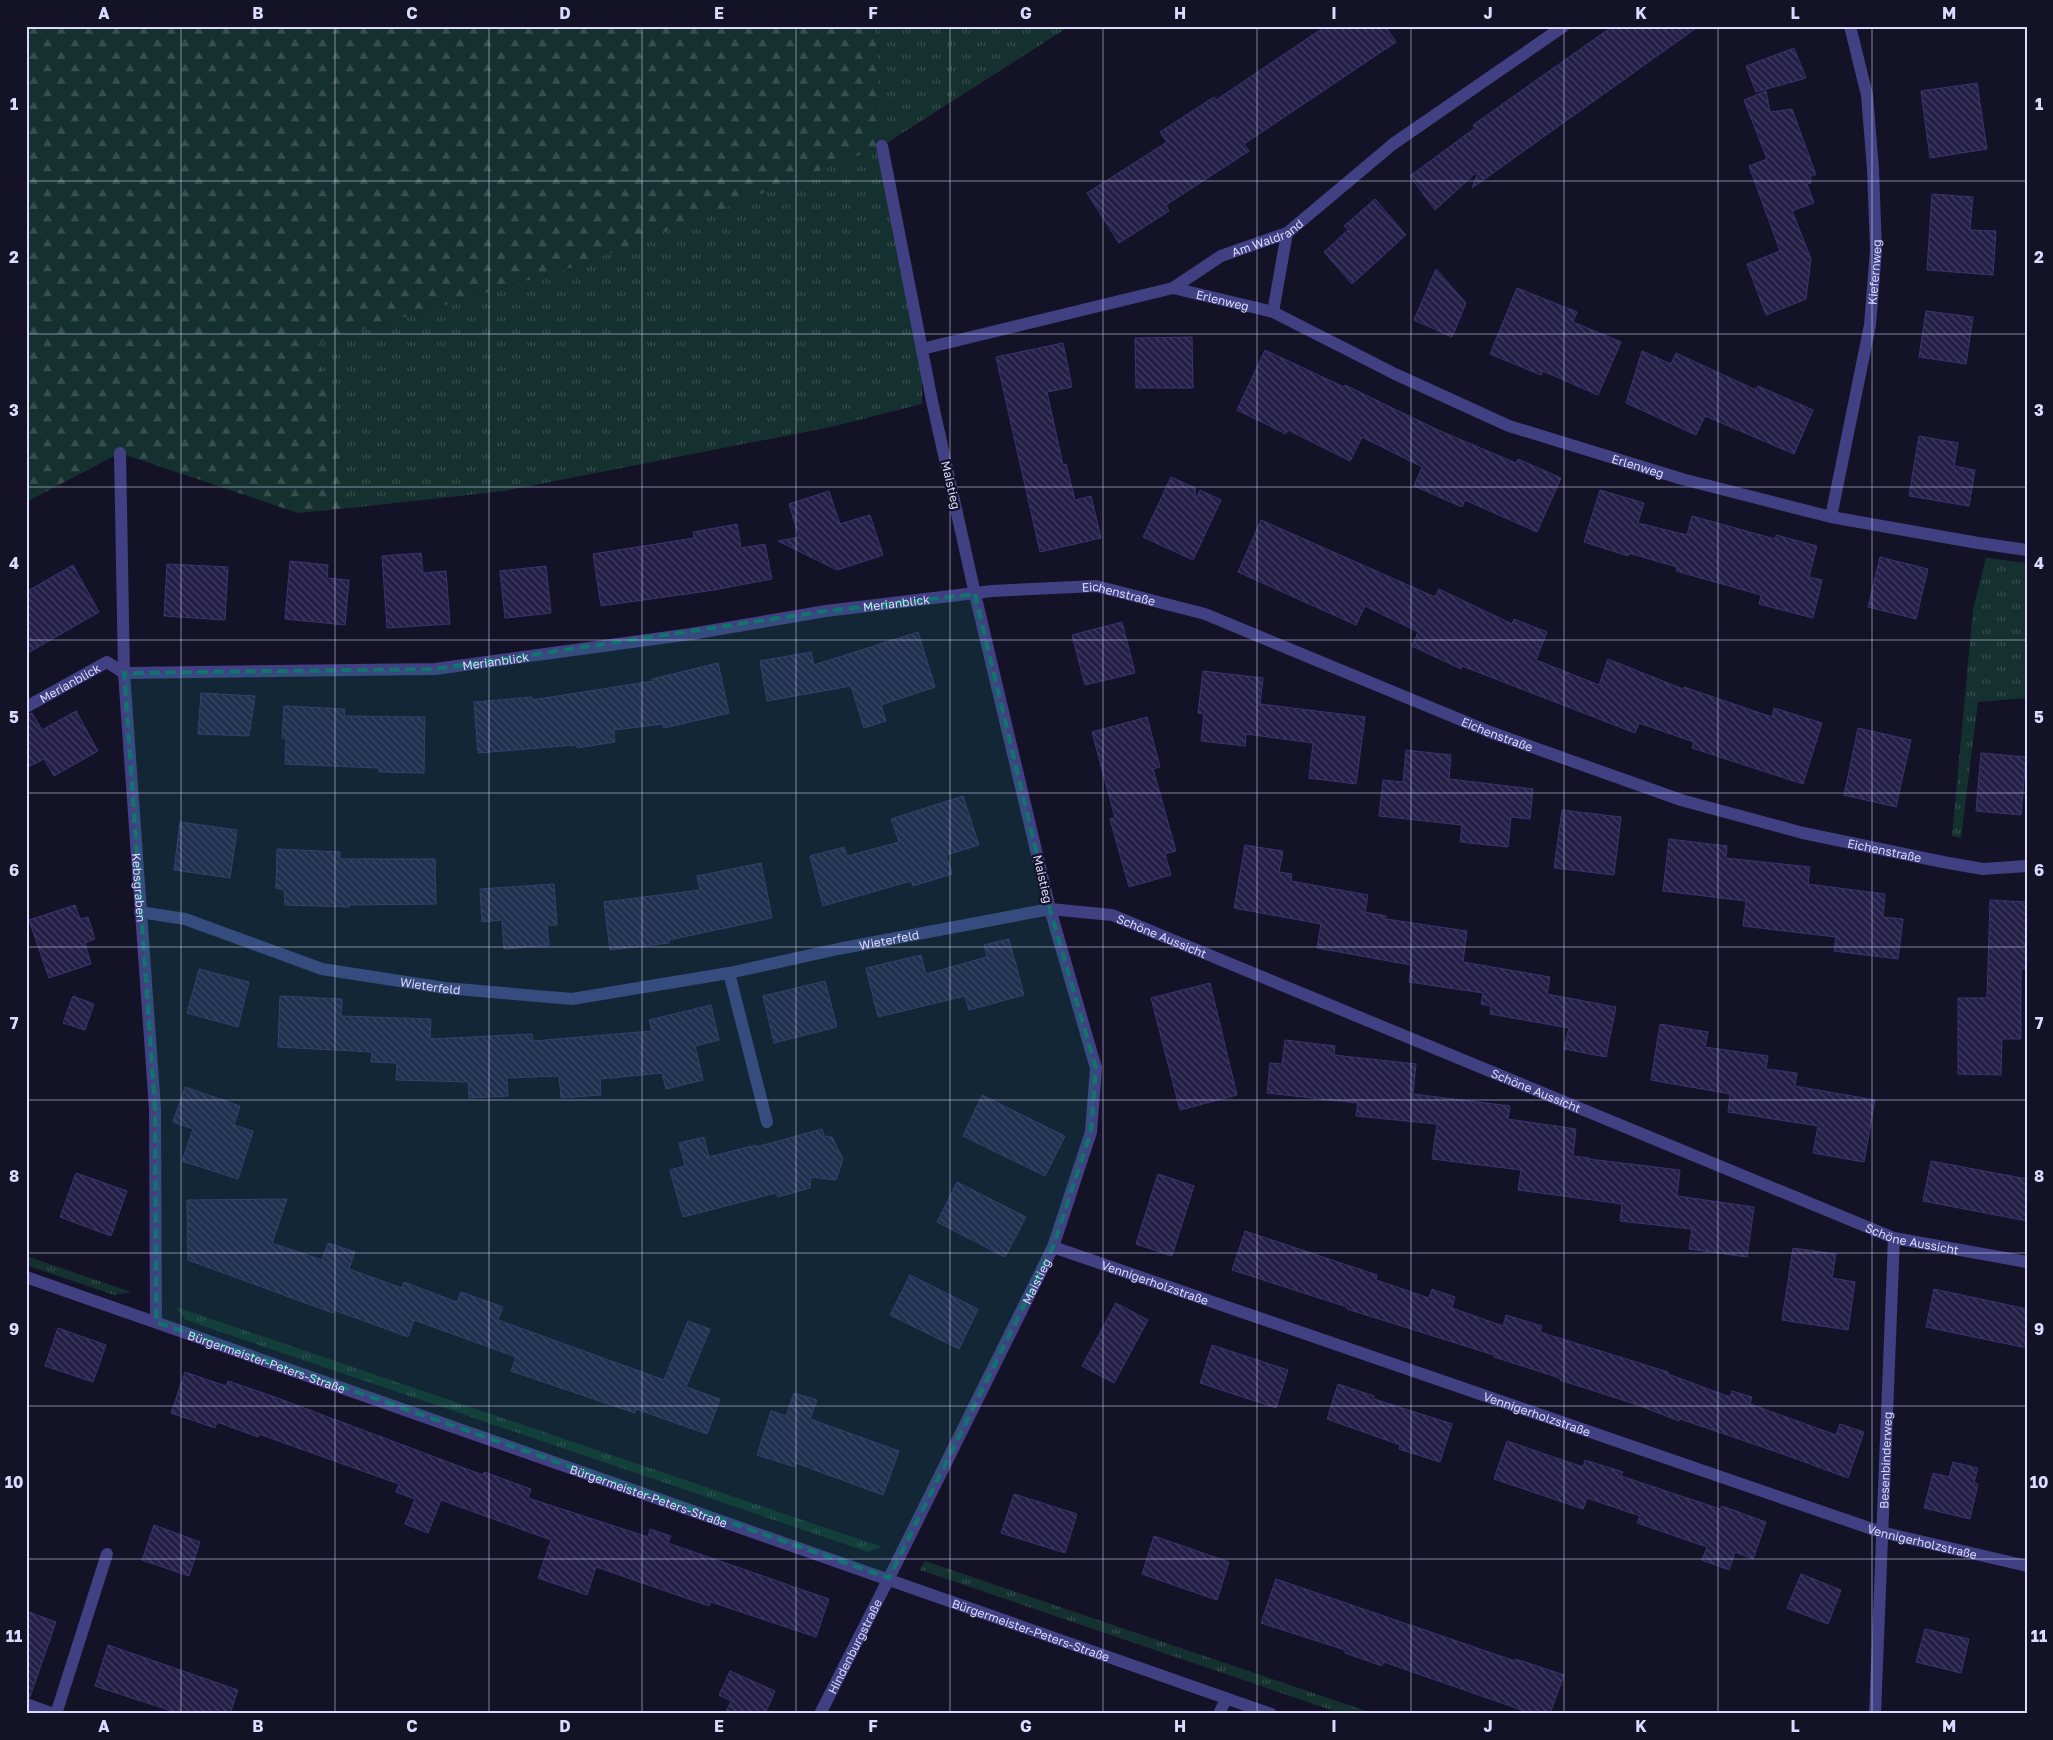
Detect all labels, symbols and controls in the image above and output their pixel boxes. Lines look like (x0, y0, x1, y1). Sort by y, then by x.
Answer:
text: A (98, 3, 110, 23)
text: B (252, 3, 264, 23)
text: C (406, 3, 418, 23)
text: D (559, 3, 571, 23)
text: E (714, 3, 724, 23)
text: F (868, 3, 878, 23)
text: G (1020, 3, 1032, 23)
text: H (1174, 3, 1186, 23)
text: I (1331, 3, 1337, 23)
text: J (1483, 3, 1493, 23)
text: K (1635, 3, 1647, 23)
text: L (1790, 3, 1800, 23)
text: M (1942, 3, 1956, 23)
text: 1 (10, 94, 18, 114)
text: 1 (2035, 94, 2043, 114)
street label: Am Waldrand (1230, 215, 1306, 259)
street label: Kiefernweg (1864, 239, 1884, 305)
text: 2 (9, 247, 19, 267)
text: 2 (2034, 247, 2044, 267)
street label: Erlenweg (1195, 286, 1251, 313)
text: 3 (9, 400, 19, 420)
text: 3 (2034, 400, 2044, 420)
street label: Erlenweg (1610, 450, 1666, 481)
street label: Maistieg (938, 459, 964, 511)
text: 4 (9, 553, 19, 573)
text: 4 (2034, 553, 2044, 573)
street label: Eichenstraße (1081, 578, 1157, 608)
street label: Merianblick (862, 591, 931, 614)
street label: Merianblick (461, 649, 530, 673)
street label: Merianblick (37, 660, 103, 706)
text: 5 (9, 707, 19, 727)
text: 5 (2034, 707, 2044, 727)
street label: Eichenstraße (1459, 714, 1535, 754)
street label: Eichenstraße (1846, 835, 1923, 865)
street label: Kebsgraben (129, 852, 149, 922)
street label: Maistieg (1030, 853, 1056, 905)
text: 6 (9, 860, 19, 880)
text: 6 (2034, 860, 2044, 880)
street label: Schöne Aussicht (1115, 910, 1209, 961)
street label: Wieterfeld (858, 926, 920, 952)
street label: Wieterfeld (399, 974, 461, 997)
text: 7 (10, 1013, 19, 1033)
text: 7 (2035, 1013, 2044, 1033)
street label: Schöne Aussicht (1489, 1065, 1583, 1115)
text: 8 (9, 1166, 19, 1186)
text: 8 (2034, 1166, 2044, 1186)
street label: Schöne Aussicht (1863, 1220, 1960, 1257)
street label: Maistieg (1019, 1256, 1054, 1306)
street label: Vennigerholzstraße (1099, 1257, 1211, 1308)
text: 9 (9, 1319, 19, 1339)
text: 9 (2034, 1319, 2044, 1339)
street label: Bürgermeister-Peters-Straße (186, 1327, 347, 1396)
street label: Vennigerholzstraße (1481, 1388, 1593, 1439)
street label: Besenbinderweg (1876, 1411, 1895, 1509)
street label: Bürgermeister-Peters-Straße (568, 1461, 730, 1530)
text: 10 (5, 1472, 23, 1492)
text: 10 (2030, 1472, 2048, 1492)
street label: Vennigerholzstraße (1865, 1520, 1979, 1562)
street label: Bürgermeister-Peters-Straße (950, 1595, 1112, 1664)
street label: Hindenburgstraße (824, 1596, 885, 1696)
text: 11 (6, 1626, 22, 1646)
text: 11 (2031, 1626, 2047, 1646)
text: A (98, 1716, 110, 1736)
text: B (252, 1716, 264, 1736)
text: C (406, 1716, 418, 1736)
text: D (559, 1716, 571, 1736)
text: E (714, 1716, 724, 1736)
text: F (868, 1716, 878, 1736)
text: G (1020, 1716, 1032, 1736)
text: H (1174, 1716, 1186, 1736)
text: I (1331, 1716, 1337, 1736)
text: J (1483, 1716, 1493, 1736)
text: K (1635, 1716, 1647, 1736)
text: L (1790, 1716, 1800, 1736)
text: M (1942, 1716, 1956, 1736)

